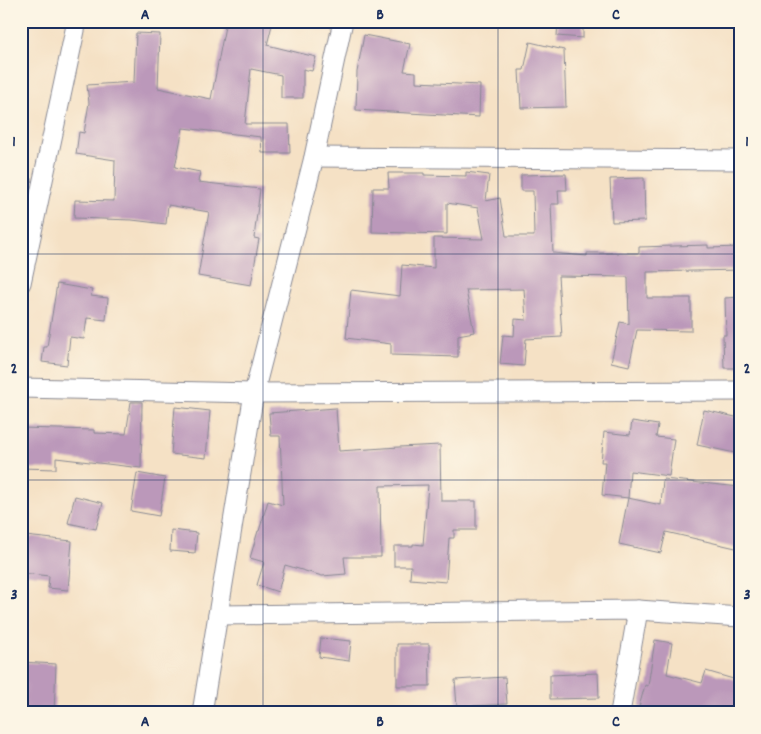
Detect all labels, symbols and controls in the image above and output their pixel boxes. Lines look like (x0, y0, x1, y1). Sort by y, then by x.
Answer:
text: A (141, 4, 150, 27)
text: B (376, 4, 384, 27)
text: C (612, 4, 620, 27)
text: 1 (12, 131, 16, 154)
text: 1 (745, 131, 749, 154)
text: 2 (11, 358, 18, 381)
text: 2 (744, 358, 751, 381)
text: 3 (10, 584, 18, 607)
text: 3 (743, 584, 751, 607)
text: A (141, 711, 150, 734)
text: B (376, 711, 384, 734)
text: C (612, 711, 620, 734)

